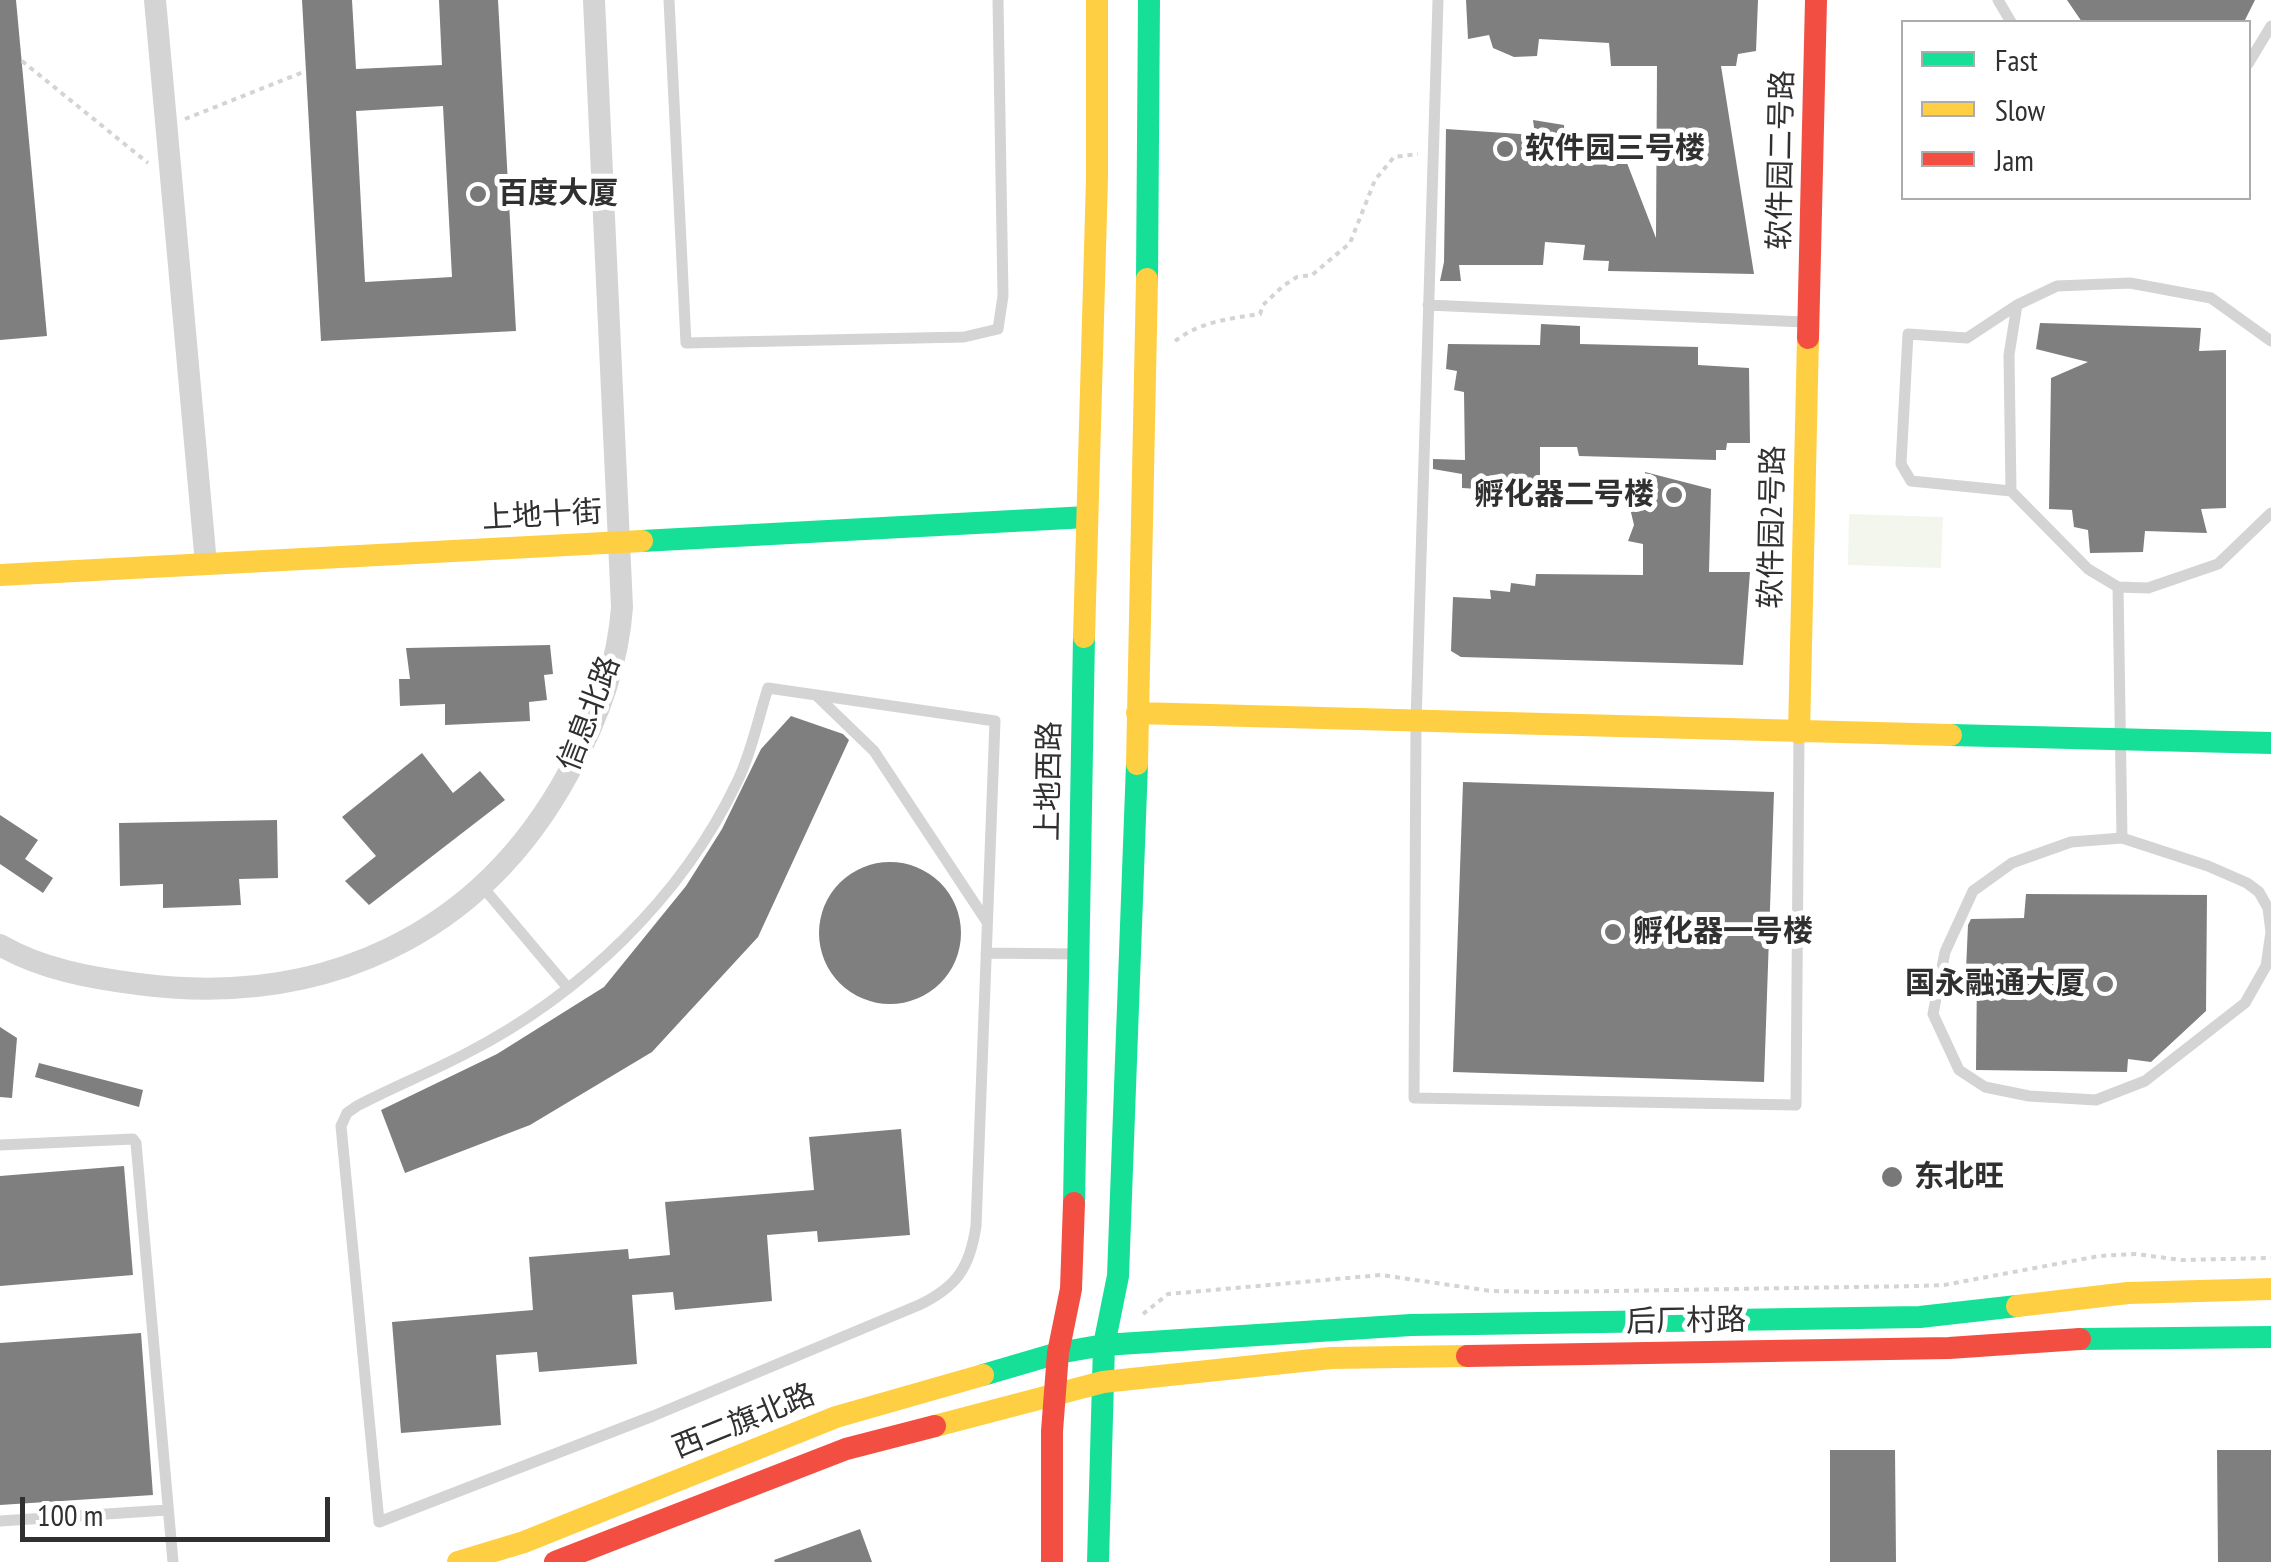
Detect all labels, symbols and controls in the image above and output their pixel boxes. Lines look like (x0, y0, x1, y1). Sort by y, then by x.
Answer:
legend (1901, 20, 2251, 200)
text: Fast (1995, 40, 2038, 79)
street label: 软件园二号路 (1762, 70, 1802, 250)
text: Slow (1995, 90, 2045, 129)
place label: 软件园三号楼 (1525, 131, 1705, 167)
marker: 软件园三号楼 (1494, 138, 1516, 160)
text: Jam (1995, 140, 2034, 179)
place label: 百度大厦 (498, 176, 618, 212)
marker: 百度大厦 (467, 183, 489, 205)
street label: 软件园2号路 (1754, 445, 1792, 609)
place label: 孵化器二号楼 (1474, 477, 1654, 513)
marker: 孵化器二号楼 (1663, 484, 1685, 506)
street label: 上地十街 (481, 495, 603, 537)
street label: 信息北路 (552, 652, 628, 776)
street label: 上地西路 (1031, 721, 1069, 841)
place label: 孵化器一号楼 (1633, 914, 1813, 950)
marker: 孵化器一号楼 (1602, 921, 1624, 943)
place label: 国永融通大厦 (1905, 966, 2085, 1002)
marker: 国永融通大厦 (2094, 973, 2116, 995)
place label: 东北旺 (1914, 1159, 2004, 1195)
marker: 东北旺 (1879, 1164, 1905, 1190)
street label: 后厂村路 (1626, 1303, 1746, 1341)
street label: 西二旗北路 (668, 1377, 820, 1467)
scale bar (25, 1477, 335, 1539)
text: 100 m (37, 1495, 103, 1534)

